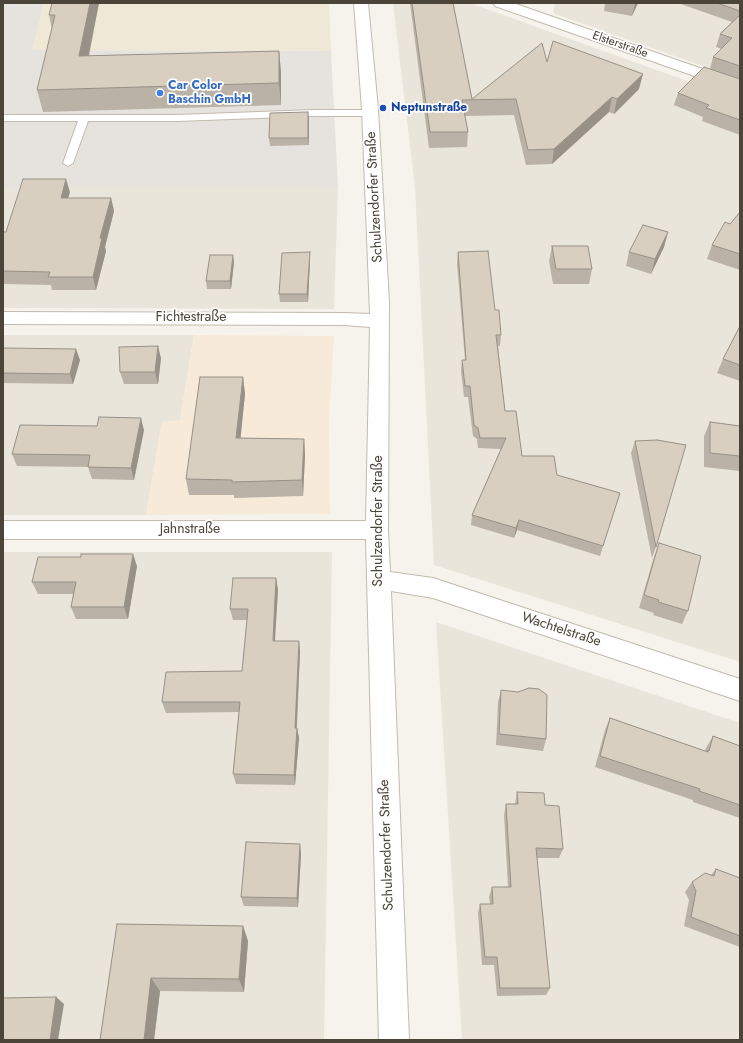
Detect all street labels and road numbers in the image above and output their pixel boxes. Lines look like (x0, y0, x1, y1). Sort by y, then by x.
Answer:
street label: Elsterstraße (590, 29, 650, 61)
street label: Schulzendorfer Straße (363, 131, 387, 263)
street label: Fichtestraße (156, 310, 226, 326)
street label: Schulzendorfer Straße (371, 455, 387, 587)
street label: Jahnstraße (160, 522, 220, 538)
street label: Wachtelstraße (519, 609, 603, 651)
street label: Schulzendorfer Straße (376, 779, 398, 911)

